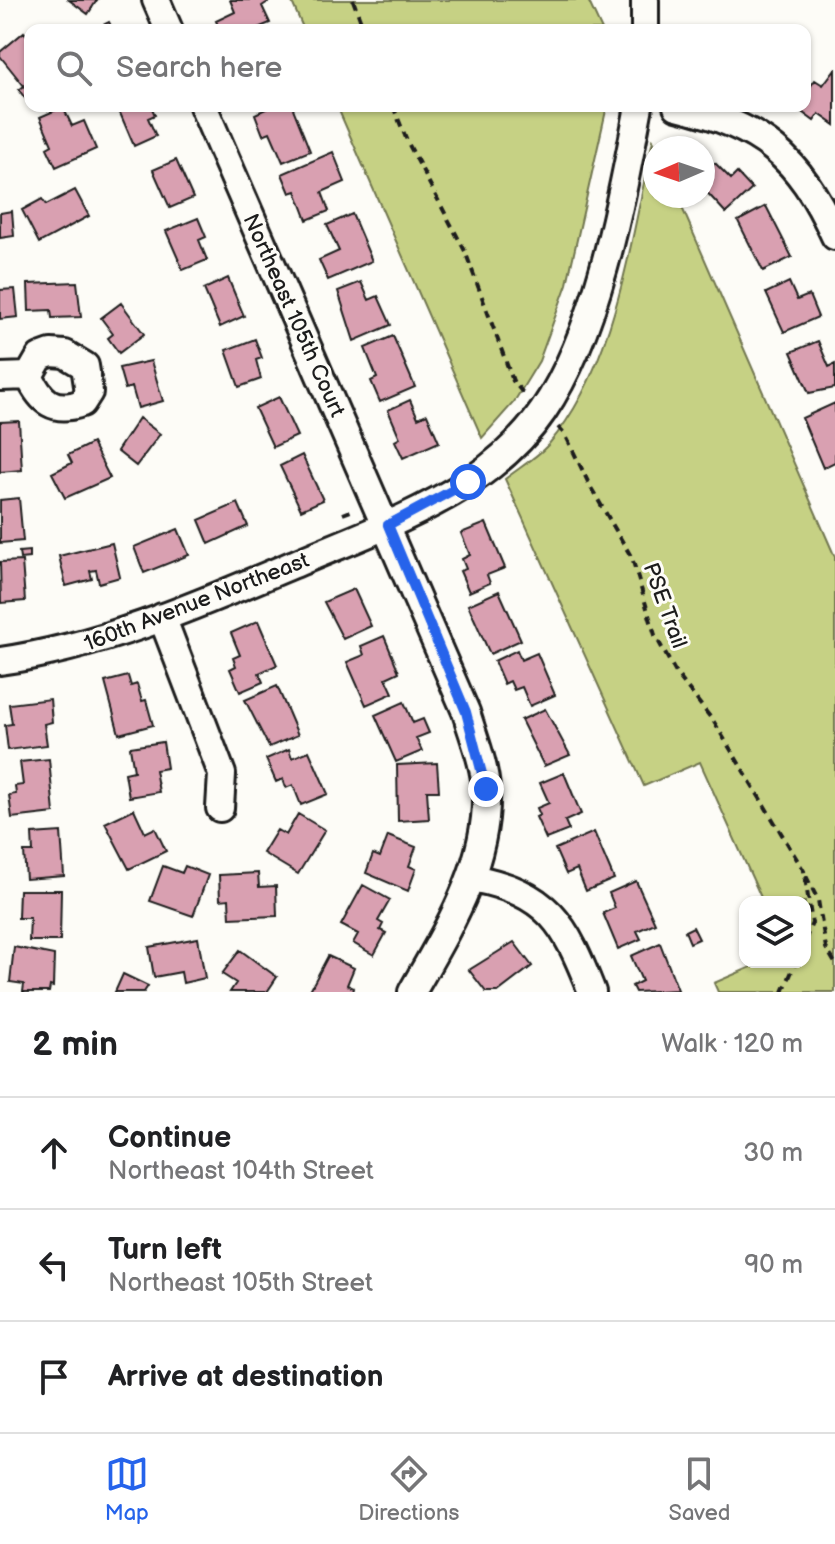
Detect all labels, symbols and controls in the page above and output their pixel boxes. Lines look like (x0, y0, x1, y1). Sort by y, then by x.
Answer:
search box (24, 24, 811, 112)
icon: search (52, 46, 96, 90)
text: Search here (116, 50, 282, 86)
north arrow (643, 136, 715, 208)
street label: Northeast 105th Court (237, 210, 351, 421)
route start (450, 464, 486, 500)
street label: 160th Avenue Northeast (80, 547, 313, 658)
street label: PSE Trail (637, 559, 693, 652)
route end (468, 771, 504, 807)
map controls (739, 896, 811, 968)
button: layers (739, 896, 811, 968)
text: 2 min (32, 1024, 118, 1065)
text: Walk · 120 m (661, 1029, 803, 1060)
text: Continue (108, 1120, 231, 1156)
icon: ahead (32, 1131, 76, 1175)
text: 30 m (743, 1138, 803, 1169)
text: Northeast 104th Street (108, 1156, 374, 1187)
text: Turn left (108, 1232, 222, 1268)
icon: left (32, 1243, 76, 1287)
text: 90 m (744, 1250, 803, 1281)
text: Northeast 105th Street (108, 1268, 373, 1299)
icon: arrive (32, 1355, 76, 1399)
text: Arrive at destination (108, 1359, 384, 1395)
tab: Map (105, 1452, 149, 1527)
tab: Directions (358, 1452, 459, 1527)
tab: Saved (669, 1452, 730, 1527)

